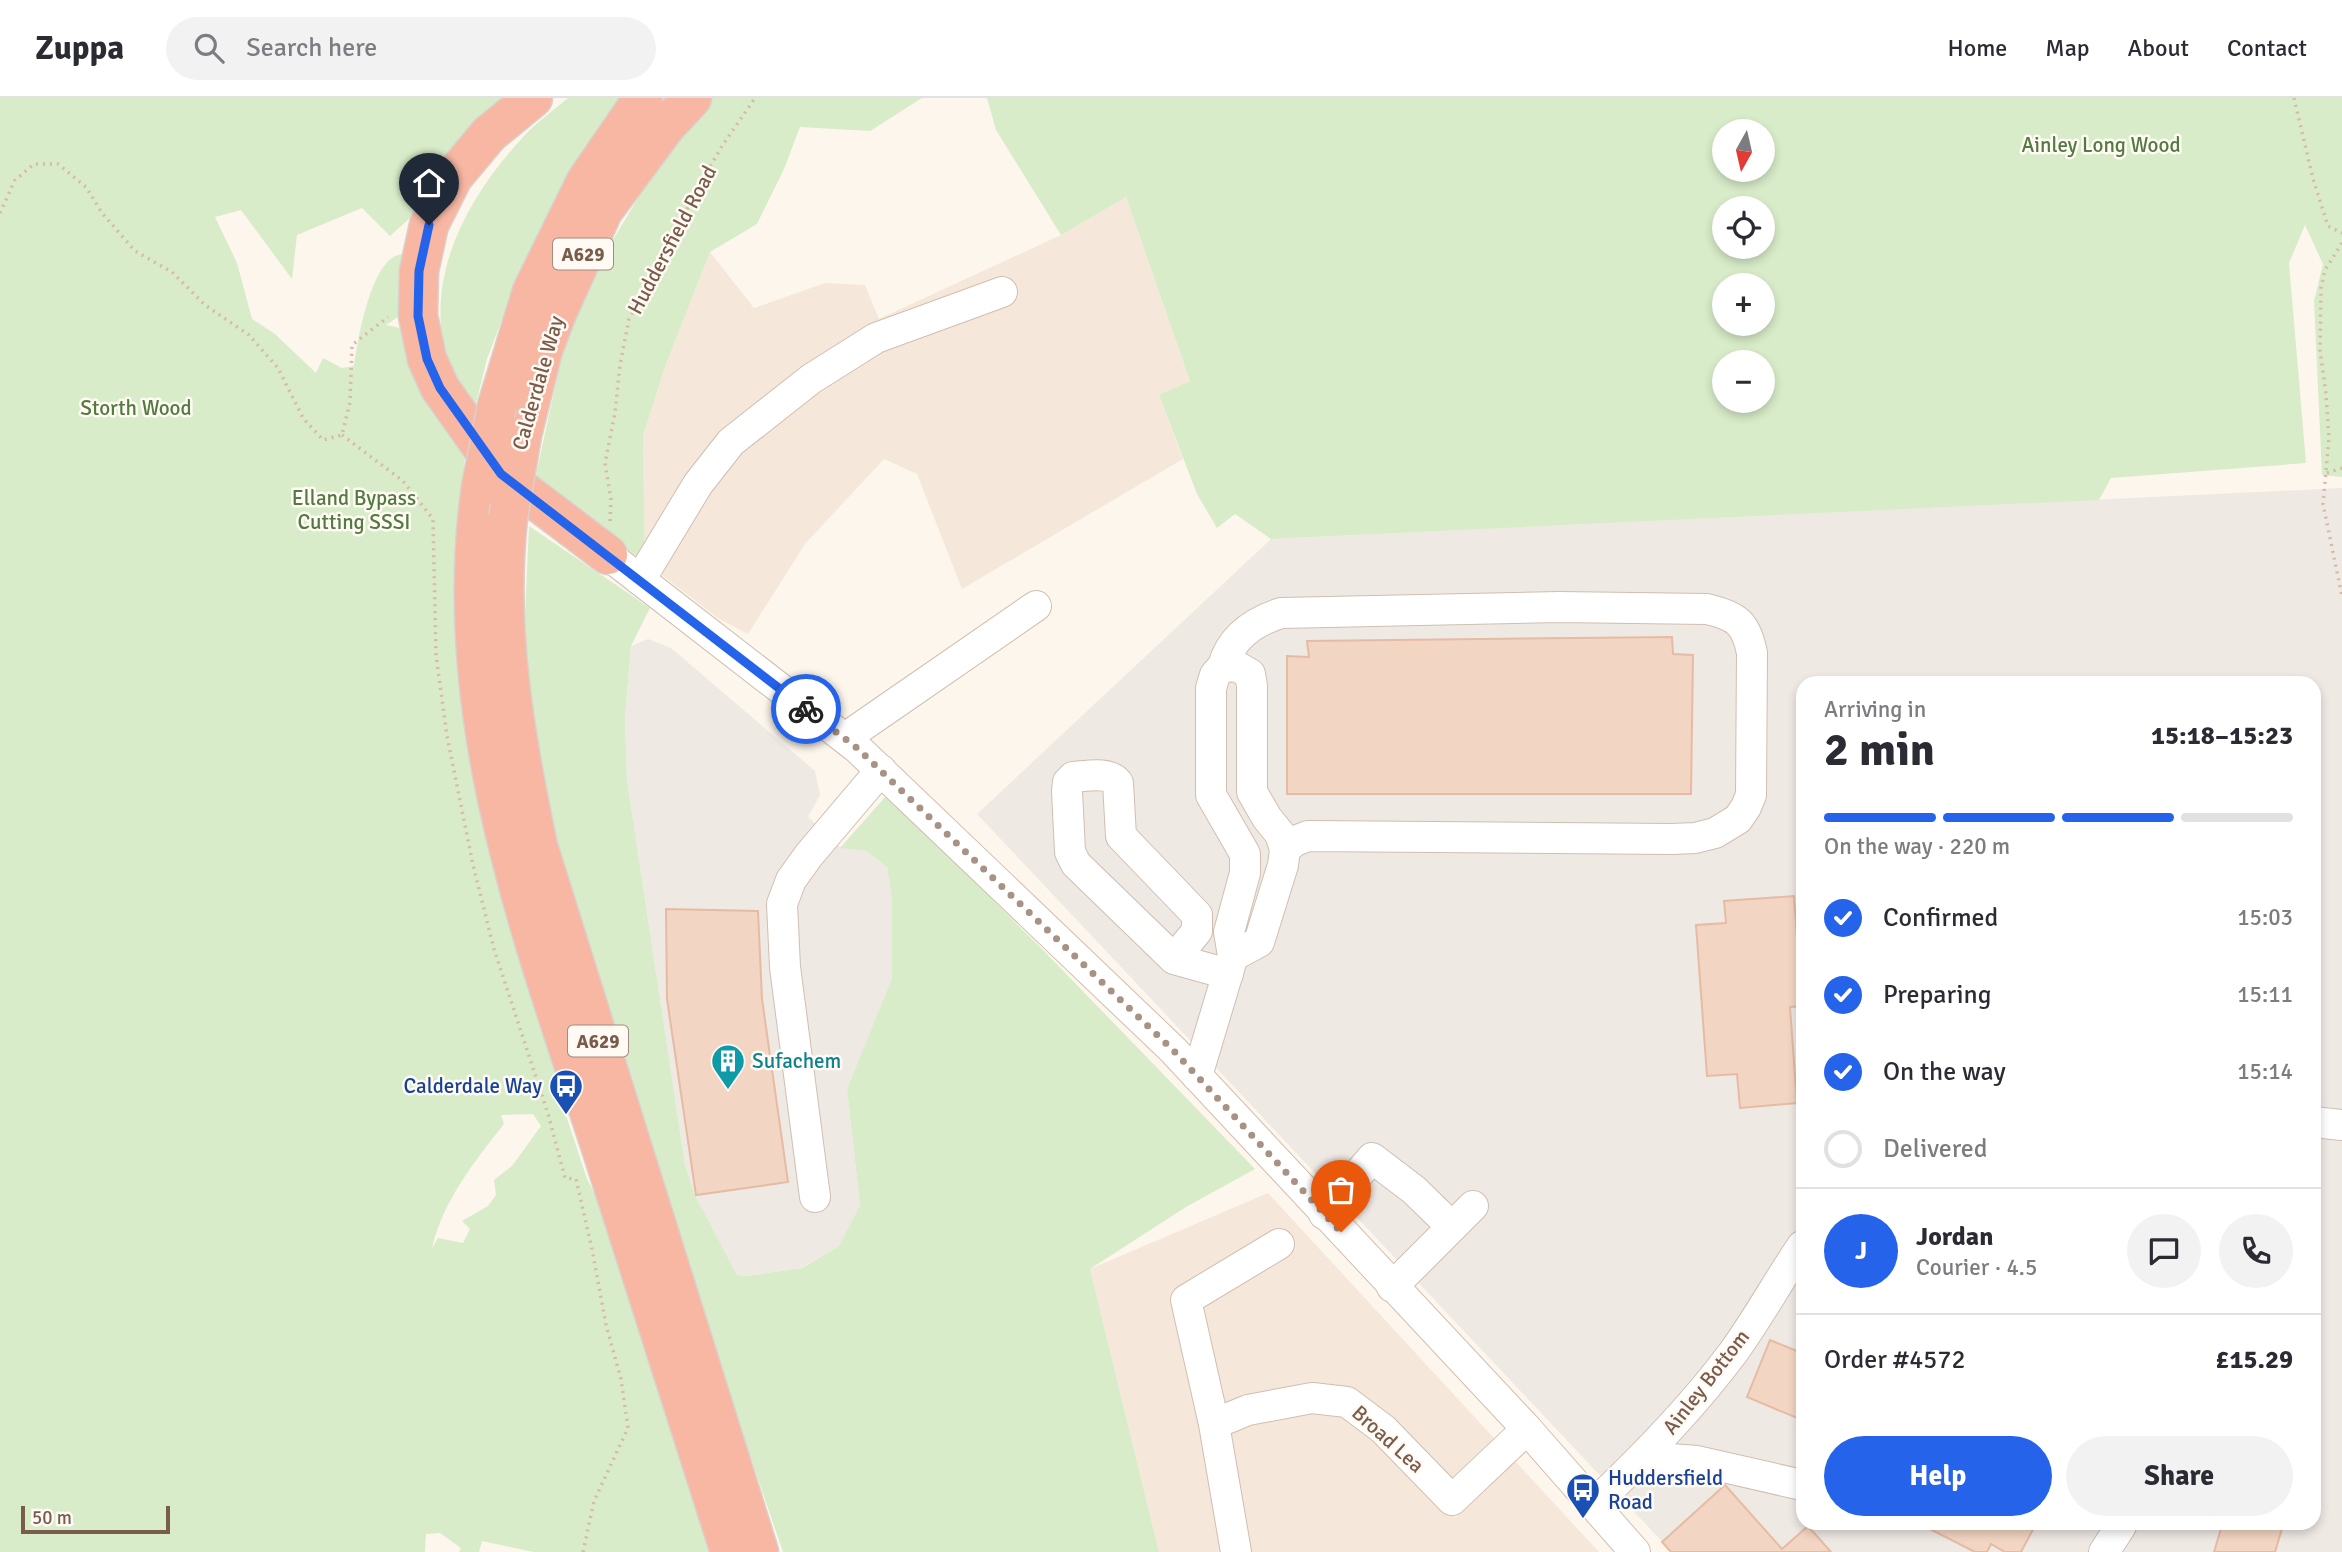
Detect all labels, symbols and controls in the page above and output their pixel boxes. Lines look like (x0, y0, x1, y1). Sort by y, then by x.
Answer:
search box (166, 17, 656, 80)
text: Zuppa (35, 28, 124, 69)
icon: search (190, 29, 228, 67)
text: Search here (246, 32, 377, 64)
text: Home (1947, 33, 2007, 63)
text: Map (2045, 33, 2090, 63)
text: About (2128, 33, 2189, 63)
text: Contact (2227, 33, 2307, 63)
north arrow (1712, 119, 1774, 182)
map controls (1712, 119, 1775, 413)
park label: Ainley Long Wood (2021, 132, 2181, 158)
pin (399, 153, 459, 225)
street label: Huddersfield Road (622, 161, 722, 319)
icon: home (410, 164, 448, 202)
button: locate (1712, 196, 1775, 259)
road number: A629 (553, 238, 613, 270)
button: + (1712, 273, 1775, 336)
street label: Calderdale Way (506, 313, 570, 453)
button: − (1712, 350, 1775, 413)
park label: Storth Wood (80, 395, 192, 421)
park label: Elland Bypass Cutting SSSI (292, 485, 416, 535)
courier (771, 674, 841, 744)
icon: bike (787, 690, 825, 728)
text: Arriving in (1824, 695, 1926, 724)
text: 15:18–15:23 (2151, 720, 2293, 752)
text: 2 min (1824, 722, 1935, 778)
text: On the way · 220 m (1824, 832, 2010, 861)
icon: check (1824, 899, 1862, 937)
text: Confirmed (1883, 902, 1998, 934)
text: 15:03 (2237, 903, 2293, 932)
icon: check (1824, 976, 1862, 1014)
text: Preparing (1883, 979, 1991, 1011)
text: 15:11 (2237, 980, 2293, 1009)
road number: A629 (568, 1026, 628, 1057)
building icon: Sufachem (709, 1042, 747, 1091)
place label: Sufachem (752, 1048, 841, 1074)
icon: check (1824, 1053, 1862, 1091)
text: On the way (1883, 1056, 2006, 1088)
text: 15:14 (2237, 1057, 2293, 1086)
bus stop icon: Calderdale Way (547, 1067, 585, 1116)
place label: Calderdale Way (403, 1073, 542, 1099)
text: Delivered (1883, 1133, 1988, 1165)
pin (1311, 1160, 1371, 1232)
icon: bag (1322, 1171, 1360, 1209)
button: chat (2127, 1214, 2201, 1288)
button: phone (2219, 1214, 2293, 1288)
text: Jordan (1916, 1221, 1993, 1253)
text: J (1855, 1235, 1867, 1267)
text: Courier · 4.5 (1916, 1253, 2037, 1282)
street label: Ainley Bottom (1657, 1324, 1755, 1440)
text: Order #4572 (1824, 1344, 1965, 1376)
text: £15.29 (2215, 1344, 2293, 1376)
street label: Broad Lea (1346, 1400, 1430, 1478)
button: Help (1824, 1436, 2052, 1516)
button: Share (2066, 1436, 2293, 1516)
place label: Huddersfield Road (1608, 1465, 1723, 1515)
bus stop icon: Huddersfield Road (1564, 1471, 1602, 1520)
scale bar (21, 1503, 170, 1535)
text: 50 m (32, 1506, 72, 1530)

